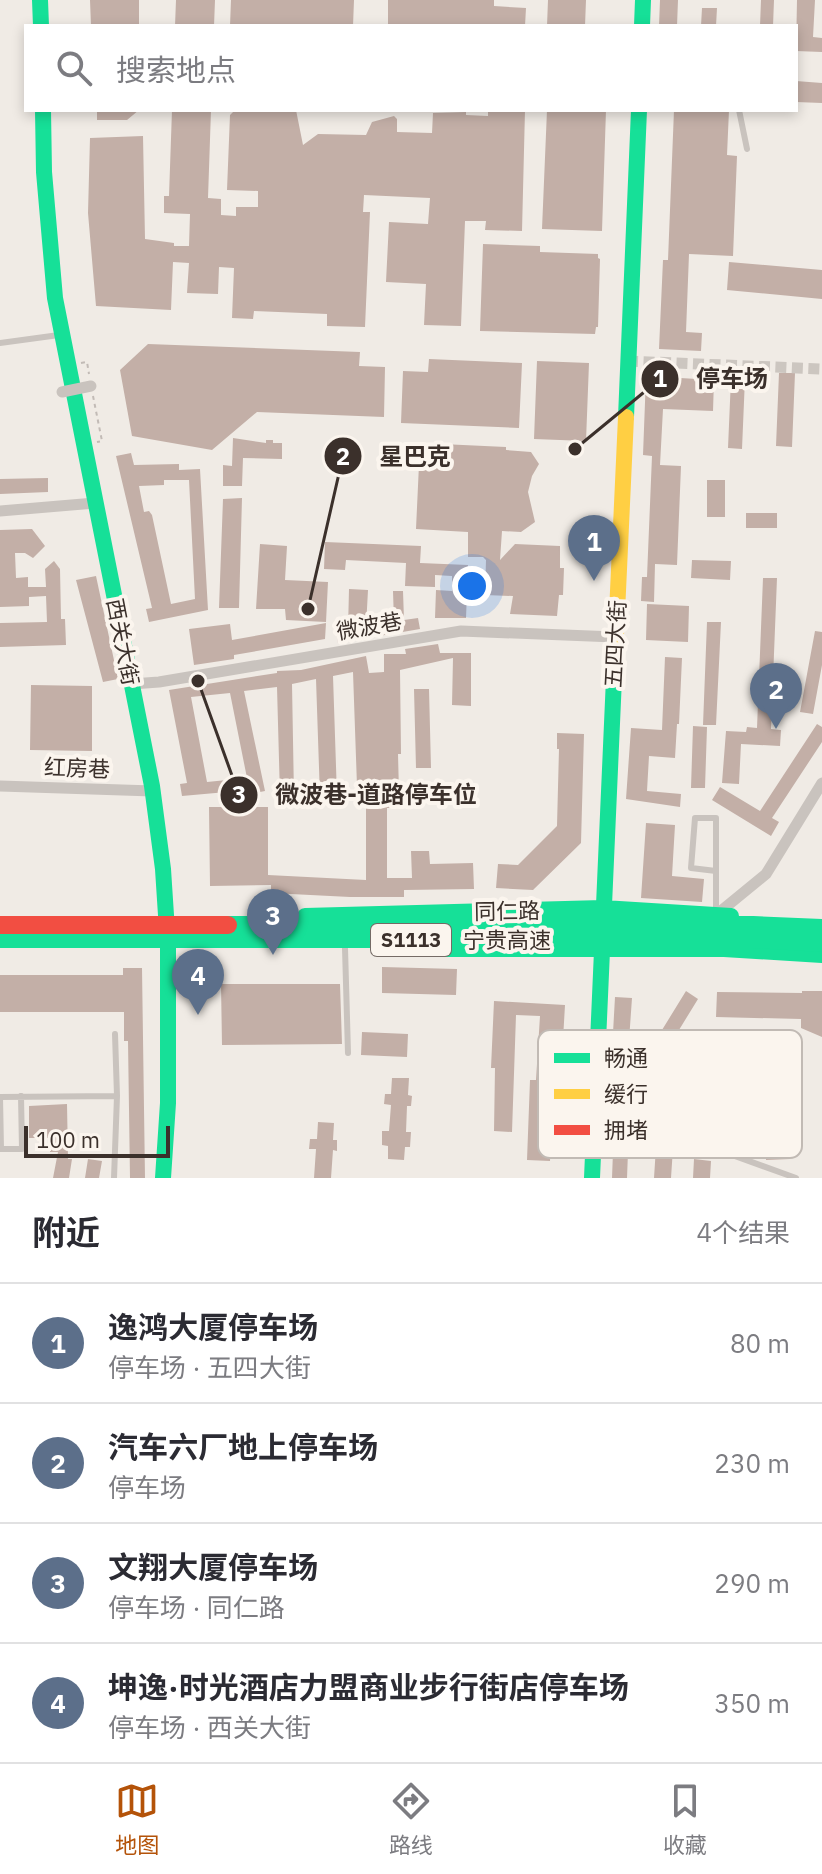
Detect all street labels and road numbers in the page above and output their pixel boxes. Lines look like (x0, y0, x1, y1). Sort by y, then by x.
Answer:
street label: 西关大街 (101, 596, 146, 688)
street label: 五四大街 (598, 599, 631, 689)
street label: 微波巷 (334, 605, 404, 646)
street label: 红房巷 (44, 752, 111, 783)
street label: 同仁路 (474, 895, 540, 926)
road number: S1113 (371, 924, 451, 956)
street label: 宁贵高速 (463, 925, 551, 954)

